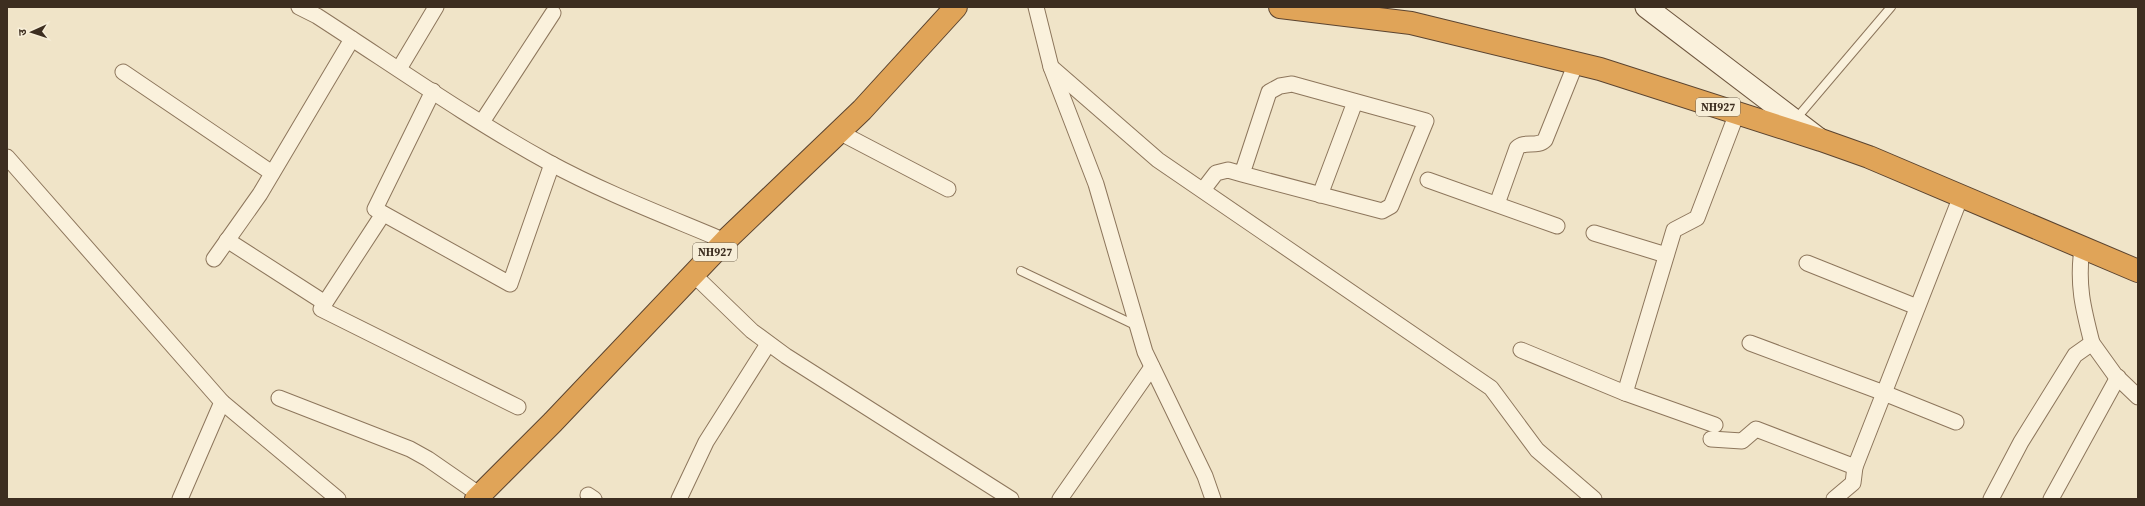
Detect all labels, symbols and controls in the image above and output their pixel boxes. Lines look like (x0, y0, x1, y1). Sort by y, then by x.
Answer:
north arrow (12, 12, 52, 52)
text: उ (15, 28, 30, 36)
road number: NH927 (1696, 98, 1740, 116)
road number: NH927 (693, 243, 737, 261)

